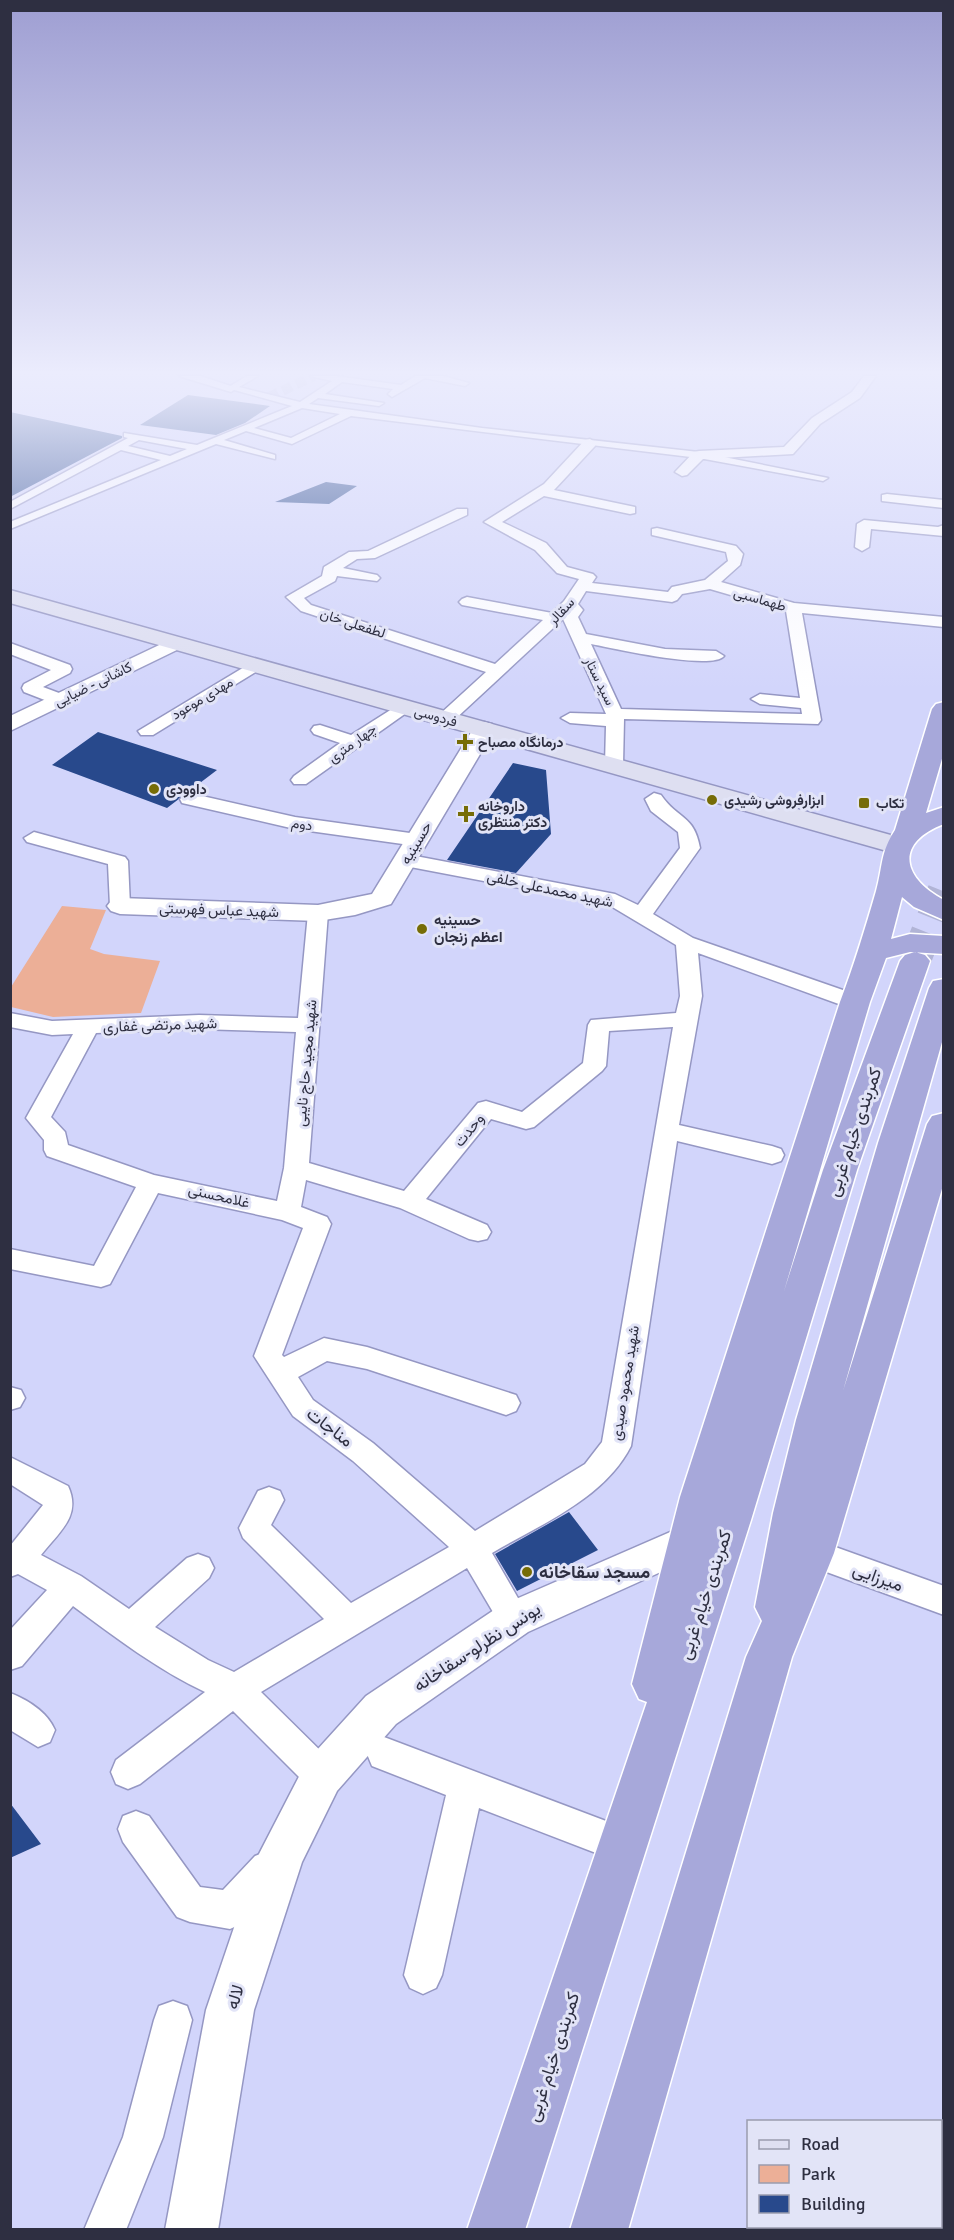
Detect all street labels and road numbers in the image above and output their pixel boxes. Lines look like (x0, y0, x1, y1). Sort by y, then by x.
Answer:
street label: طهماسبی (732, 584, 788, 615)
street label: سقالر (544, 594, 578, 629)
street label: لطفعلی خان (318, 605, 388, 642)
street label: سید ستار (580, 653, 618, 708)
street label: کاشانی - ضیایی (51, 658, 135, 711)
street label: مهدی موعود (168, 673, 236, 723)
street label: فردوسی (412, 702, 459, 731)
street label: چهار متری (325, 720, 380, 767)
street label: دوم (290, 814, 314, 835)
street label: حسینیه (396, 818, 436, 868)
street label: شهید محمدعلی خلفی (485, 867, 615, 912)
street label: شهید عباس فهرستی (159, 899, 279, 922)
street label: شهید مجید حاج نایبی (291, 999, 323, 1127)
street label: شهید مرتضی غفاری (103, 1014, 218, 1037)
street label: کمربندی خیام غربی (822, 1065, 887, 1200)
street label: وحدت (450, 1110, 488, 1150)
street label: غلامحسنی (186, 1180, 252, 1213)
street label: شهید محمود صیدی (607, 1324, 644, 1442)
street label: مناجات (302, 1402, 358, 1452)
street label: کمربندی خیام غربی (674, 1527, 737, 1663)
street label: میرزایی (850, 1558, 906, 1596)
street label: یونس نظرلو-سقاخانه (409, 1598, 545, 1696)
street label: لاله (221, 1982, 249, 2012)
street label: کمربندی خیام غربی (522, 1989, 585, 2125)

